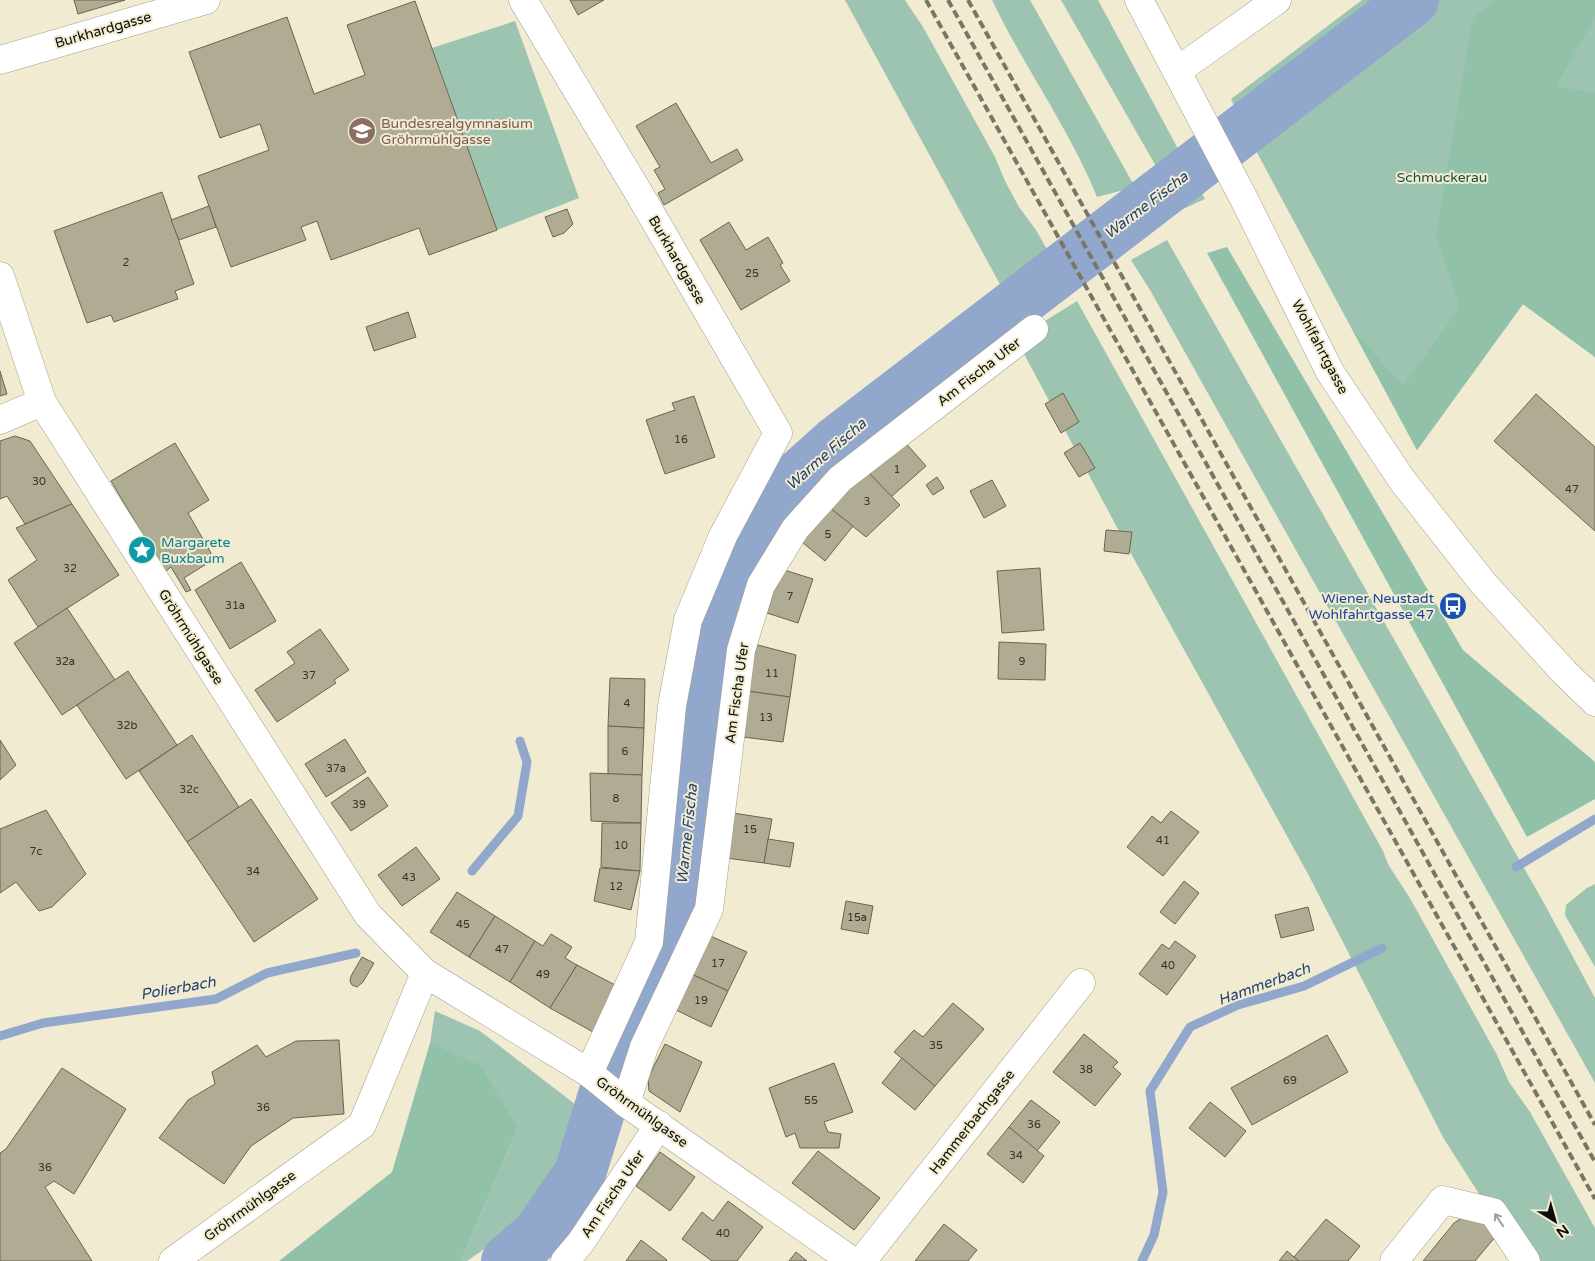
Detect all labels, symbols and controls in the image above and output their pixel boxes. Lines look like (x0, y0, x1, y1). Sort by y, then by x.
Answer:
street label: Burkhardgasse (53, 8, 153, 52)
place label: Bundesrealgymnasium Gröhrmühlgasse (381, 115, 533, 148)
school or university icon: Bundesrealgymnasium Gröhrmühlgasse (347, 116, 377, 146)
water label: Warme Fischa (1101, 167, 1192, 242)
park label: Schmuckerau (1397, 169, 1487, 186)
street label: Burkhardgasse (645, 213, 709, 307)
house number: 2 (123, 256, 130, 269)
house number: 25 (745, 267, 759, 280)
street label: Wohlfahrtgasse (1288, 297, 1352, 397)
street label: Am Fischa Ufer (934, 334, 1025, 410)
water label: Warme Fischa (782, 414, 870, 494)
house number: 16 (674, 433, 688, 446)
house number: 1 (894, 463, 900, 476)
house number: 30 (32, 475, 46, 488)
house number: 47 (1565, 483, 1579, 496)
house number: 3 (864, 495, 871, 508)
house number: 5 (825, 528, 832, 541)
place label: Margarete Buxbaum (161, 534, 231, 567)
place icon: Margarete Buxbaum (127, 535, 157, 565)
house number: 32 (63, 562, 77, 575)
street label: Gröhrmühlgasse (155, 586, 227, 688)
house number: 7 (787, 590, 794, 603)
place label: Wiener Neustadt Wohlfahrtgasse 47 (1309, 590, 1435, 623)
bus stop icon: Wiener Neustadt Wohlfahrtgasse 47 (1438, 591, 1468, 621)
house number: 31a (225, 599, 245, 612)
street label: Am Fischa Ufer (722, 641, 753, 745)
house number: 32a (55, 655, 75, 668)
house number: 9 (1019, 655, 1026, 668)
house number: 11 (765, 667, 779, 680)
house number: 37 (302, 669, 316, 682)
house number: 4 (624, 697, 631, 710)
house number: 13 (759, 711, 773, 724)
house number: 32b (117, 719, 137, 732)
house number: 6 (622, 745, 629, 758)
house number: 37a (326, 762, 346, 775)
house number: 32c (179, 783, 199, 796)
water label: Warme Fischa (673, 783, 701, 885)
house number: 8 (613, 792, 620, 805)
house number: 39 (352, 798, 366, 811)
house number: 15 (743, 823, 757, 836)
house number: 41 (1156, 834, 1170, 847)
house number: 10 (614, 839, 628, 852)
house number: 7c (30, 845, 43, 858)
house number: 34 (246, 865, 260, 878)
house number: 43 (402, 871, 416, 884)
house number: 12 (609, 880, 623, 893)
house number: 15a (847, 911, 867, 924)
house number: 45 (456, 918, 470, 931)
house number: 47 (495, 943, 509, 956)
house number: 17 (711, 957, 725, 970)
house number: 40 (1161, 959, 1175, 972)
water label: Hammerbach (1216, 959, 1313, 1009)
house number: 49 (536, 968, 550, 981)
water label: Polierbach (139, 972, 218, 1003)
house number: 19 (694, 994, 708, 1007)
house number: 35 (929, 1039, 943, 1052)
house number: 38 (1079, 1063, 1093, 1076)
street label: Hammerbachgasse (926, 1066, 1018, 1178)
street label: Gröhrmühlgasse (593, 1073, 691, 1151)
house number: 69 (1283, 1074, 1297, 1087)
house number: 55 (804, 1094, 818, 1107)
house number: 36 (256, 1101, 270, 1114)
house number: 36 (1027, 1118, 1041, 1131)
street label: Am Fischa Ufer (578, 1147, 649, 1241)
house number: 34 (1009, 1149, 1023, 1162)
house number: 36 (38, 1161, 52, 1174)
street label: Gröhrmühlgasse (201, 1167, 299, 1245)
north arrow (1530, 1196, 1580, 1246)
one-way arrow (1494, 1214, 1504, 1228)
text: N (1553, 1221, 1572, 1241)
house number: 40 (716, 1227, 730, 1240)

